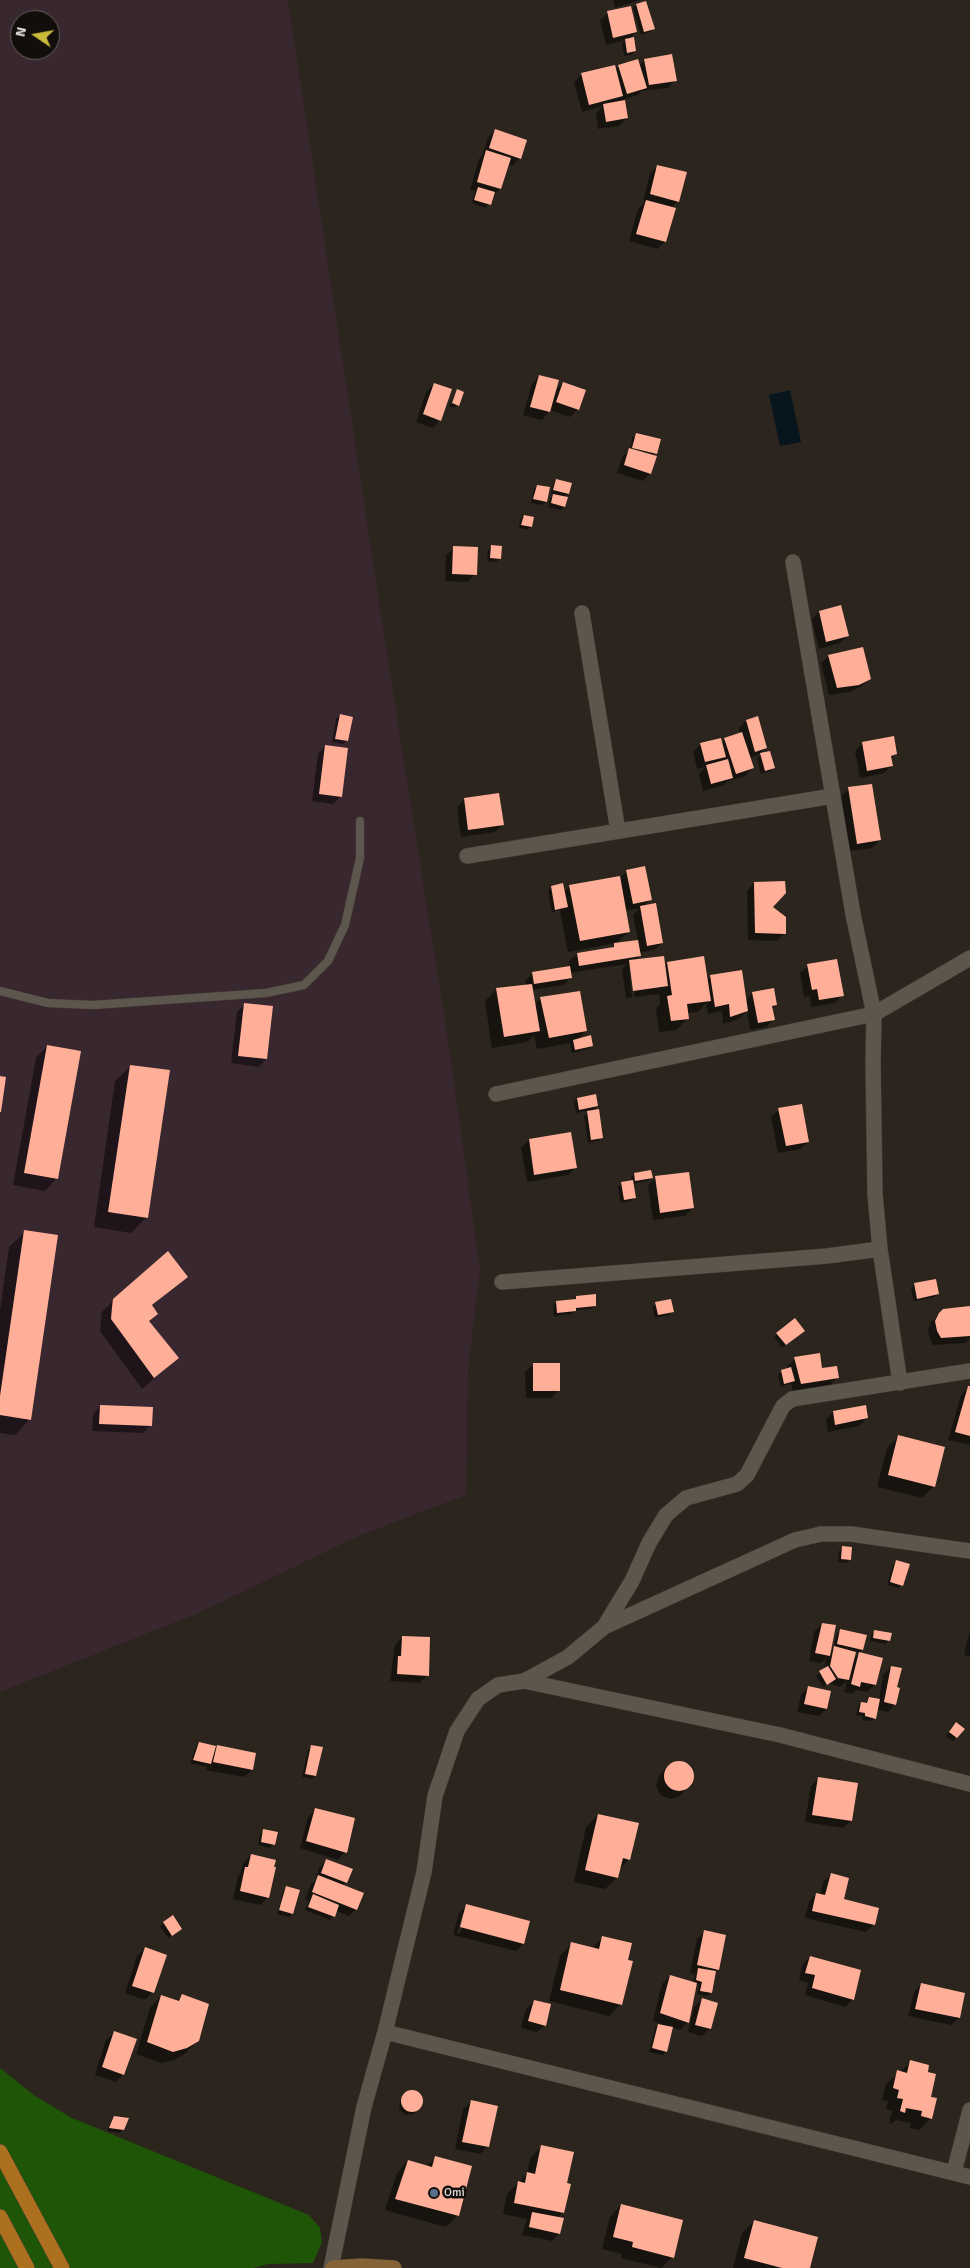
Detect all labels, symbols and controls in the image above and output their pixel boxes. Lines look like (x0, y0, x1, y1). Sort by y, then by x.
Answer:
north arrow (10, 10, 60, 60)
text: N (11, 25, 30, 39)
place label: Omi (444, 2186, 465, 2200)
marker: Omi (428, 2187, 440, 2199)

